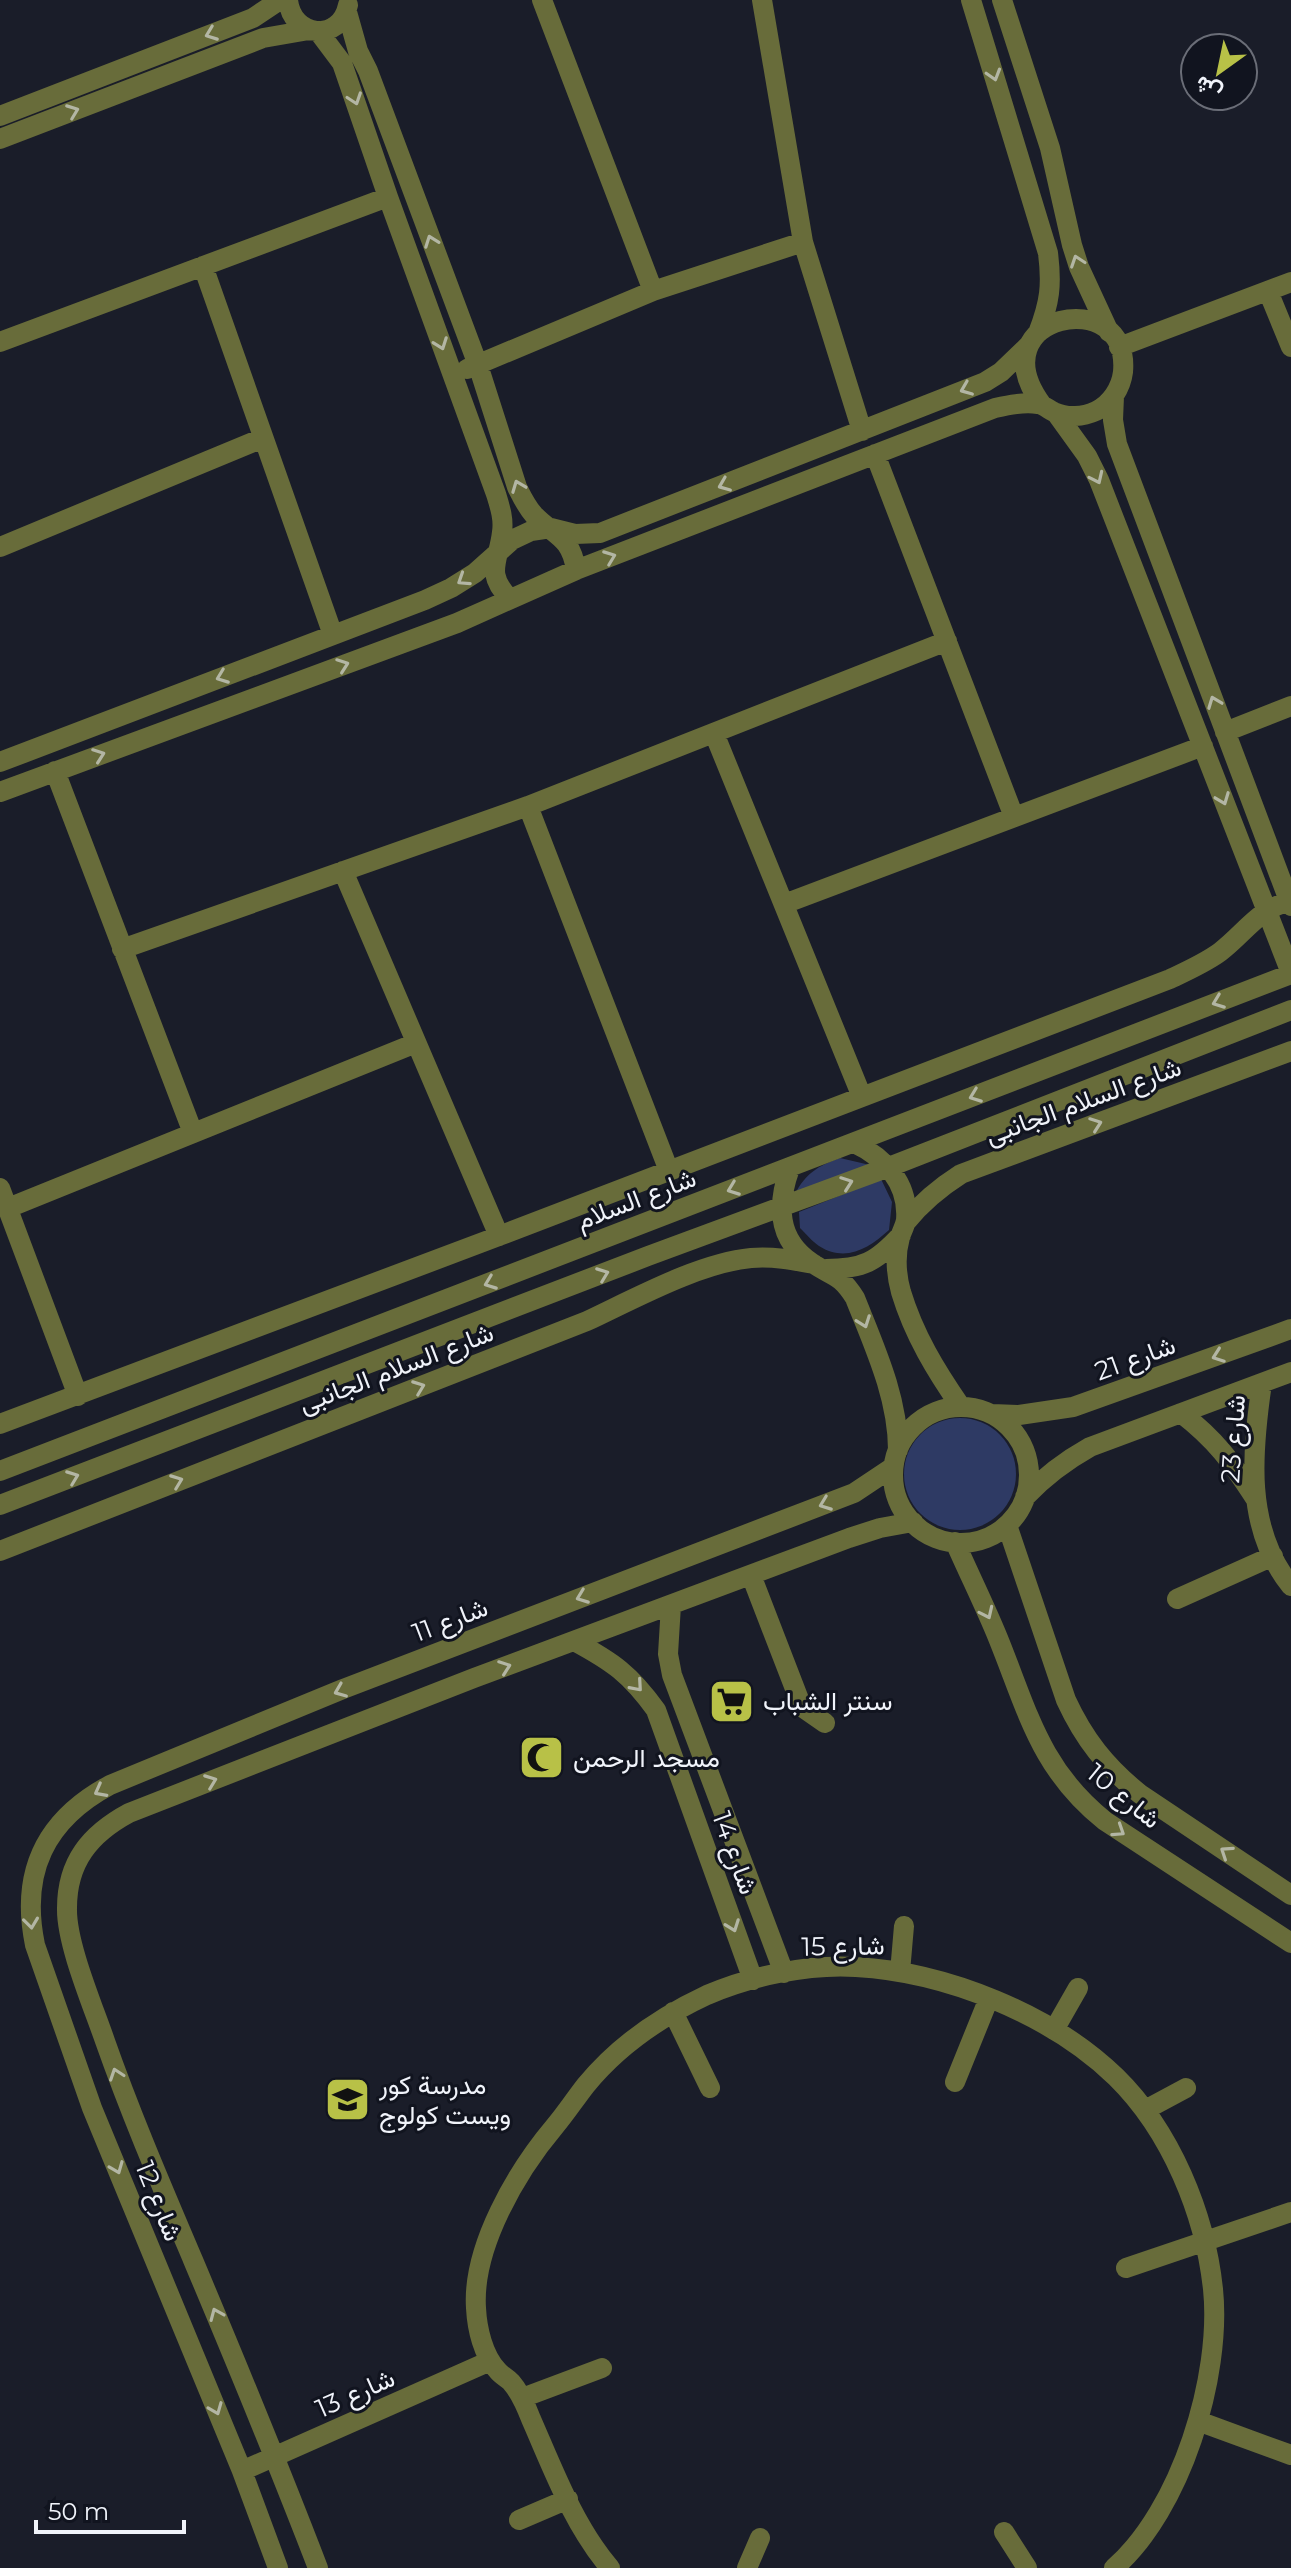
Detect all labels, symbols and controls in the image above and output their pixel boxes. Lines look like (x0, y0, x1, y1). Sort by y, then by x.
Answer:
one-way arrow (205, 25, 219, 41)
north arrow (1179, 32, 1259, 112)
one-way arrow (985, 67, 1001, 81)
text: ش (1190, 70, 1227, 107)
one-way arrow (345, 91, 361, 105)
one-way arrow (65, 104, 79, 121)
one-way arrow (424, 235, 441, 249)
one-way arrow (1071, 255, 1087, 269)
one-way arrow (432, 336, 448, 350)
one-way arrow (960, 379, 974, 396)
one-way arrow (1088, 470, 1104, 485)
one-way arrow (718, 475, 732, 492)
one-way arrow (511, 480, 528, 494)
one-way arrow (602, 550, 616, 567)
one-way arrow (457, 571, 472, 586)
one-way arrow (335, 658, 349, 675)
one-way arrow (216, 667, 230, 684)
one-way arrow (1207, 696, 1224, 710)
one-way arrow (91, 748, 105, 765)
one-way arrow (1213, 791, 1230, 805)
one-way arrow (1212, 992, 1226, 1009)
street label: شارع السلام الجانبى (981, 1051, 1186, 1153)
one-way arrow (969, 1086, 983, 1103)
one-way arrow (1088, 1117, 1102, 1134)
street label: شارع السلام (572, 1162, 701, 1238)
one-way arrow (839, 1176, 853, 1193)
one-way arrow (727, 1179, 741, 1196)
one-way arrow (595, 1267, 609, 1284)
one-way arrow (484, 1273, 498, 1290)
one-way arrow (854, 1314, 871, 1328)
street label: شارع السلام الجانبى (294, 1316, 499, 1422)
street label: شارع 21 (1090, 1329, 1180, 1389)
one-way arrow (1212, 1346, 1226, 1363)
one-way arrow (411, 1380, 425, 1397)
street label: شارع 23 (1214, 1394, 1254, 1484)
one-way arrow (65, 1470, 79, 1487)
one-way arrow (169, 1474, 183, 1491)
one-way arrow (819, 1494, 833, 1511)
one-way arrow (576, 1587, 590, 1604)
street label: شارع 11 (408, 1591, 493, 1651)
one-way arrow (977, 1605, 993, 1620)
one-way arrow (497, 1660, 511, 1677)
one-way arrow (627, 1676, 642, 1691)
supermarket icon: سنتر الشباب (708, 1677, 756, 1725)
one-way arrow (334, 1681, 348, 1698)
place label: سنتر الشباب (763, 1685, 892, 1717)
mosque icon: مسجد الرحمن (518, 1734, 566, 1782)
place label: مسجد الرحمن (573, 1742, 720, 1774)
street label: شارع 10 (1079, 1757, 1167, 1837)
one-way arrow (203, 1774, 217, 1791)
one-way arrow (94, 1781, 109, 1797)
street label: شارع 14 (703, 1807, 765, 1899)
one-way arrow (1111, 1821, 1125, 1836)
one-way arrow (1220, 1847, 1235, 1862)
one-way arrow (23, 1917, 40, 1930)
one-way arrow (724, 1918, 740, 1932)
street label: شارع 15 (801, 1929, 885, 1965)
one-way arrow (110, 2067, 126, 2081)
place label: مدرسة كور ويست كولوج (378, 2069, 511, 2133)
school or university icon: مدرسة كور ويست كولوج (324, 2076, 372, 2124)
street label: شارع 12 (127, 2156, 189, 2246)
one-way arrow (107, 2160, 124, 2174)
one-way arrow (209, 2308, 225, 2322)
street label: شارع 13 (311, 2361, 400, 2426)
one-way arrow (206, 2401, 222, 2415)
scale bar (36, 2484, 184, 2534)
text: 50 m (48, 2497, 109, 2526)

